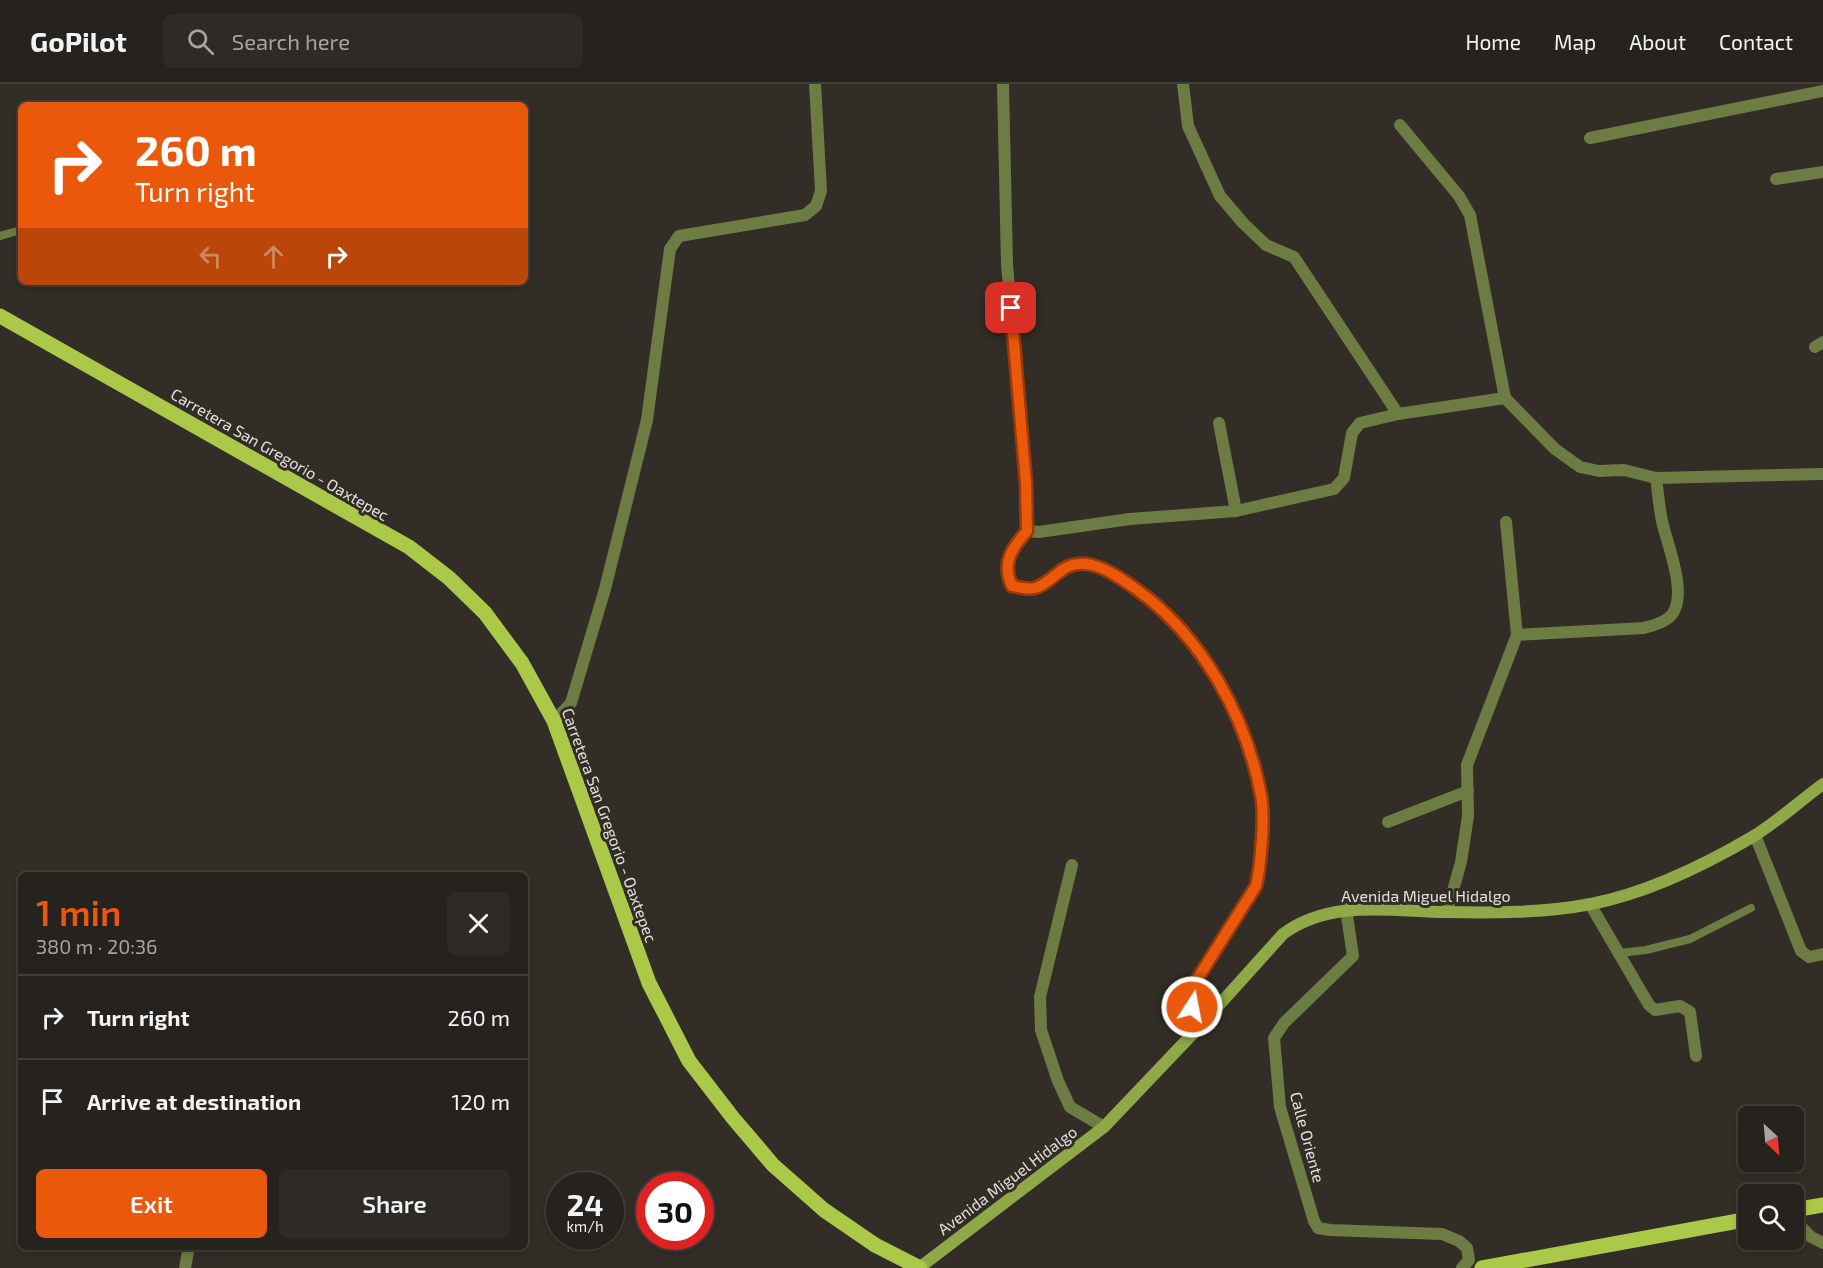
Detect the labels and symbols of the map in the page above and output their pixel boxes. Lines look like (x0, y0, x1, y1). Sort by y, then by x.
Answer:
pin (985, 282, 1036, 333)
street label: Carretera San Gregorio - Oaxtepec (168, 384, 392, 524)
street label: Carretera San Gregorio - Oaxtepec (559, 705, 661, 945)
street label: Avenida Miguel Hidalgo (1341, 886, 1511, 905)
position arrow (1160, 975, 1224, 1039)
street label: Calle Oriente (1287, 1090, 1329, 1184)
north arrow (1738, 1106, 1804, 1172)
street label: Avenida Miguel Hidalgo (934, 1121, 1080, 1239)
speed limit sign: 30 (636, 1172, 714, 1250)

